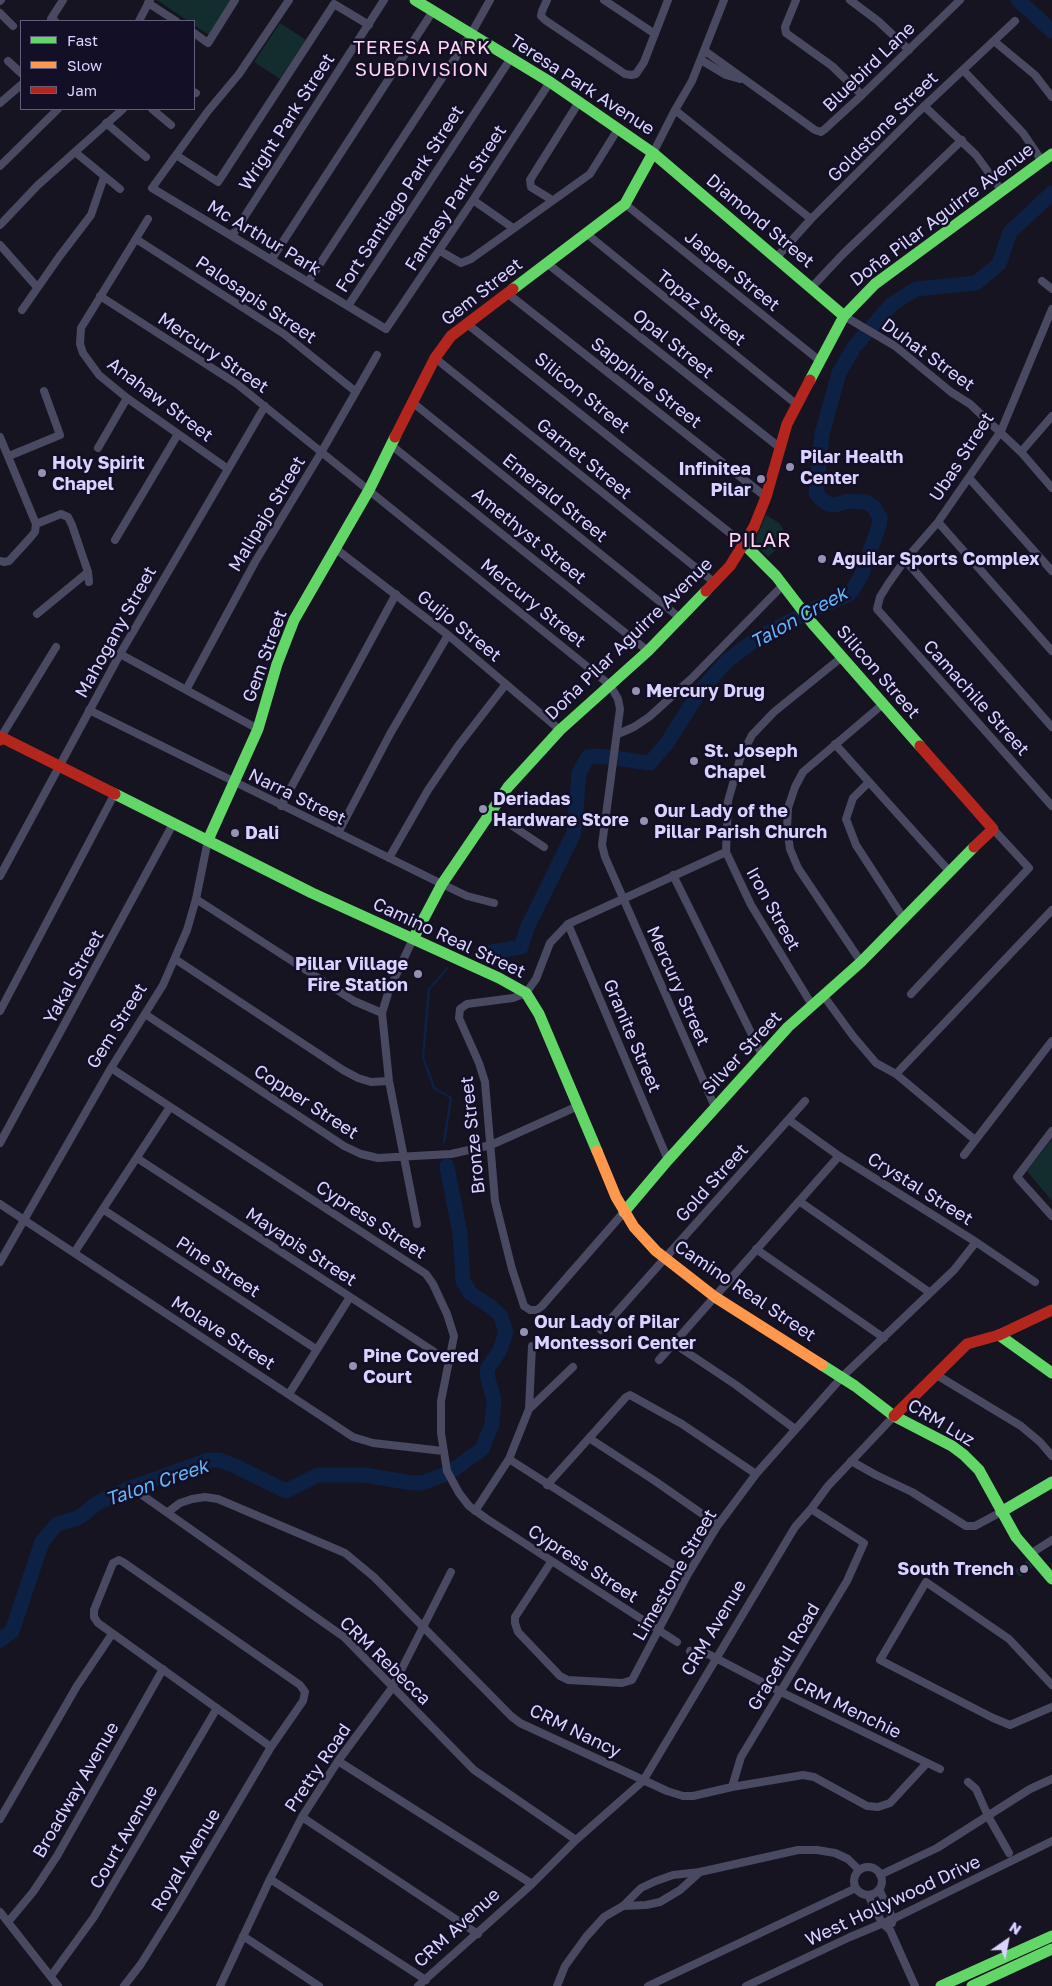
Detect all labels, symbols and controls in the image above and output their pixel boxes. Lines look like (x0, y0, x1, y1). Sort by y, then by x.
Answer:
street label: Bluebird Lane (818, 18, 920, 116)
legend (20, 20, 195, 110)
street label: Teresa Park Avenue (505, 30, 659, 140)
text: Fast (67, 31, 98, 49)
district label: TERESA PARK SUBDIVISION (352, 37, 492, 81)
street label: Wright Park Street (235, 49, 339, 195)
text: Slow (67, 56, 102, 74)
street label: Goldstone Street (823, 67, 943, 187)
text: Jam (67, 81, 97, 99)
street label: Fort Santiago Park Street (331, 102, 469, 296)
street label: Fantasy Park Street (401, 121, 511, 275)
street label: Doña Pilar Aguirre Avenue (846, 139, 1038, 291)
street label: Diamond Street (702, 170, 818, 272)
street label: Mc Arthur Park (203, 196, 325, 280)
street label: Jasper Street (680, 226, 784, 316)
street label: Palosapis Street (191, 252, 321, 348)
street label: Gem Street (437, 254, 527, 330)
street label: Topaz Street (652, 265, 750, 351)
street label: Opal Street (628, 305, 718, 383)
street label: Mercury Street (154, 308, 272, 398)
street label: Duhat Street (877, 314, 979, 396)
street label: Sapphire Street (586, 333, 706, 433)
street label: Silicon Street (530, 348, 634, 438)
street label: Anahaw Street (103, 353, 217, 447)
street label: Ubas Street (925, 408, 999, 506)
street label: Garnet Street (532, 414, 636, 504)
place label: Pilar Health Center (800, 446, 903, 488)
street label: Emerald Street (498, 449, 612, 547)
place label: Holy Spirit Chapel (52, 452, 145, 494)
street label: Malipajo Street (224, 452, 310, 576)
place label: Infinitea Pilar (678, 458, 751, 500)
marker: Pilar Health Center (784, 461, 796, 473)
marker: Holy Spirit Chapel (36, 467, 48, 479)
marker: Infinitea Pilar (755, 473, 767, 485)
street label: Amethyst Street (467, 483, 591, 589)
district label: PILAR (728, 529, 792, 553)
place label: Aguilar Sports Complex (832, 548, 1039, 570)
street label: Doña Pilar Aguirre Avenue (541, 553, 717, 725)
marker: Aguilar Sports Complex (816, 553, 828, 565)
street label: Mercury Street (476, 554, 590, 652)
street label: Mahogany Street (71, 562, 161, 702)
water label: Talon Creek (746, 582, 852, 654)
street label: Guijo Street (413, 586, 505, 666)
street label: Gem Street (238, 607, 292, 705)
street label: Silicon Street (832, 621, 924, 723)
street label: Camachile Street (918, 636, 1034, 760)
place label: Mercury Drug (646, 680, 765, 702)
marker: Mercury Drug (630, 685, 642, 697)
place label: St. Joseph Chapel (704, 740, 798, 782)
marker: St. Joseph Chapel (688, 755, 700, 767)
street label: Narra Street (245, 764, 349, 830)
place label: Deriadas Hardware Store (493, 788, 629, 831)
place label: Our Lady of the Pillar Parish Church (654, 800, 827, 842)
marker: Deriadas Hardware Store (477, 803, 489, 815)
marker: Our Lady of the Pillar Parish Church (638, 815, 650, 827)
place label: Dali (245, 822, 279, 844)
marker: Dali (229, 827, 241, 839)
street label: Iron Street (741, 863, 805, 955)
street label: Camino Real Street (369, 893, 529, 983)
street label: Mercury Street (642, 923, 714, 1049)
street label: Yakal Street (39, 926, 109, 1028)
place label: Pillar Village Fire Station (295, 953, 408, 996)
marker: Pillar Village Fire Station (412, 968, 424, 980)
street label: Granite Street (598, 976, 666, 1096)
street label: Gem Street (82, 979, 152, 1073)
street label: Silver Street (698, 1007, 786, 1099)
street label: Copper Street (250, 1060, 362, 1144)
street label: Bronze Street (456, 1075, 490, 1195)
street label: Gold Street (671, 1139, 753, 1227)
street label: Crystal Street (863, 1148, 977, 1230)
street label: Cypress Street (312, 1176, 430, 1264)
street label: Mayapis Street (241, 1203, 361, 1291)
street label: Pine Street (172, 1232, 264, 1302)
street label: Camino Real Street (670, 1236, 820, 1346)
street label: Molave Street (167, 1291, 279, 1375)
place label: Our Lady of Pilar Montessori Center (534, 1311, 696, 1354)
marker: Our Lady of Pilar Montessori Center (518, 1326, 530, 1338)
place label: Pine Covered Court (363, 1345, 479, 1388)
marker: Pine Covered Court (347, 1360, 359, 1372)
street label: CRM Luz (904, 1395, 978, 1451)
water label: Talon Creek (102, 1455, 212, 1511)
street label: Limestone Street (629, 1505, 721, 1645)
street label: Cypress Street (524, 1520, 642, 1608)
place label: South Trench (897, 1558, 1014, 1580)
marker: South Trench (1018, 1563, 1030, 1575)
street label: CRM Avenue (677, 1576, 751, 1680)
street label: Graceful Road (743, 1599, 825, 1715)
street label: CRM Rebecca (335, 1612, 435, 1710)
street label: CRM Menchie (789, 1673, 905, 1743)
street label: CRM Nancy (526, 1700, 624, 1762)
street label: Broadway Avenue (28, 1718, 124, 1862)
street label: Pretty Road (280, 1720, 356, 1816)
street label: Court Avenue (86, 1781, 162, 1893)
street label: Royal Avenue (147, 1805, 225, 1915)
street label: West Hollywood Drive (802, 1851, 984, 1951)
street label: CRM Avenue (410, 1884, 504, 1972)
north arrow (982, 1916, 1032, 1966)
text: N (1006, 1918, 1025, 1938)

